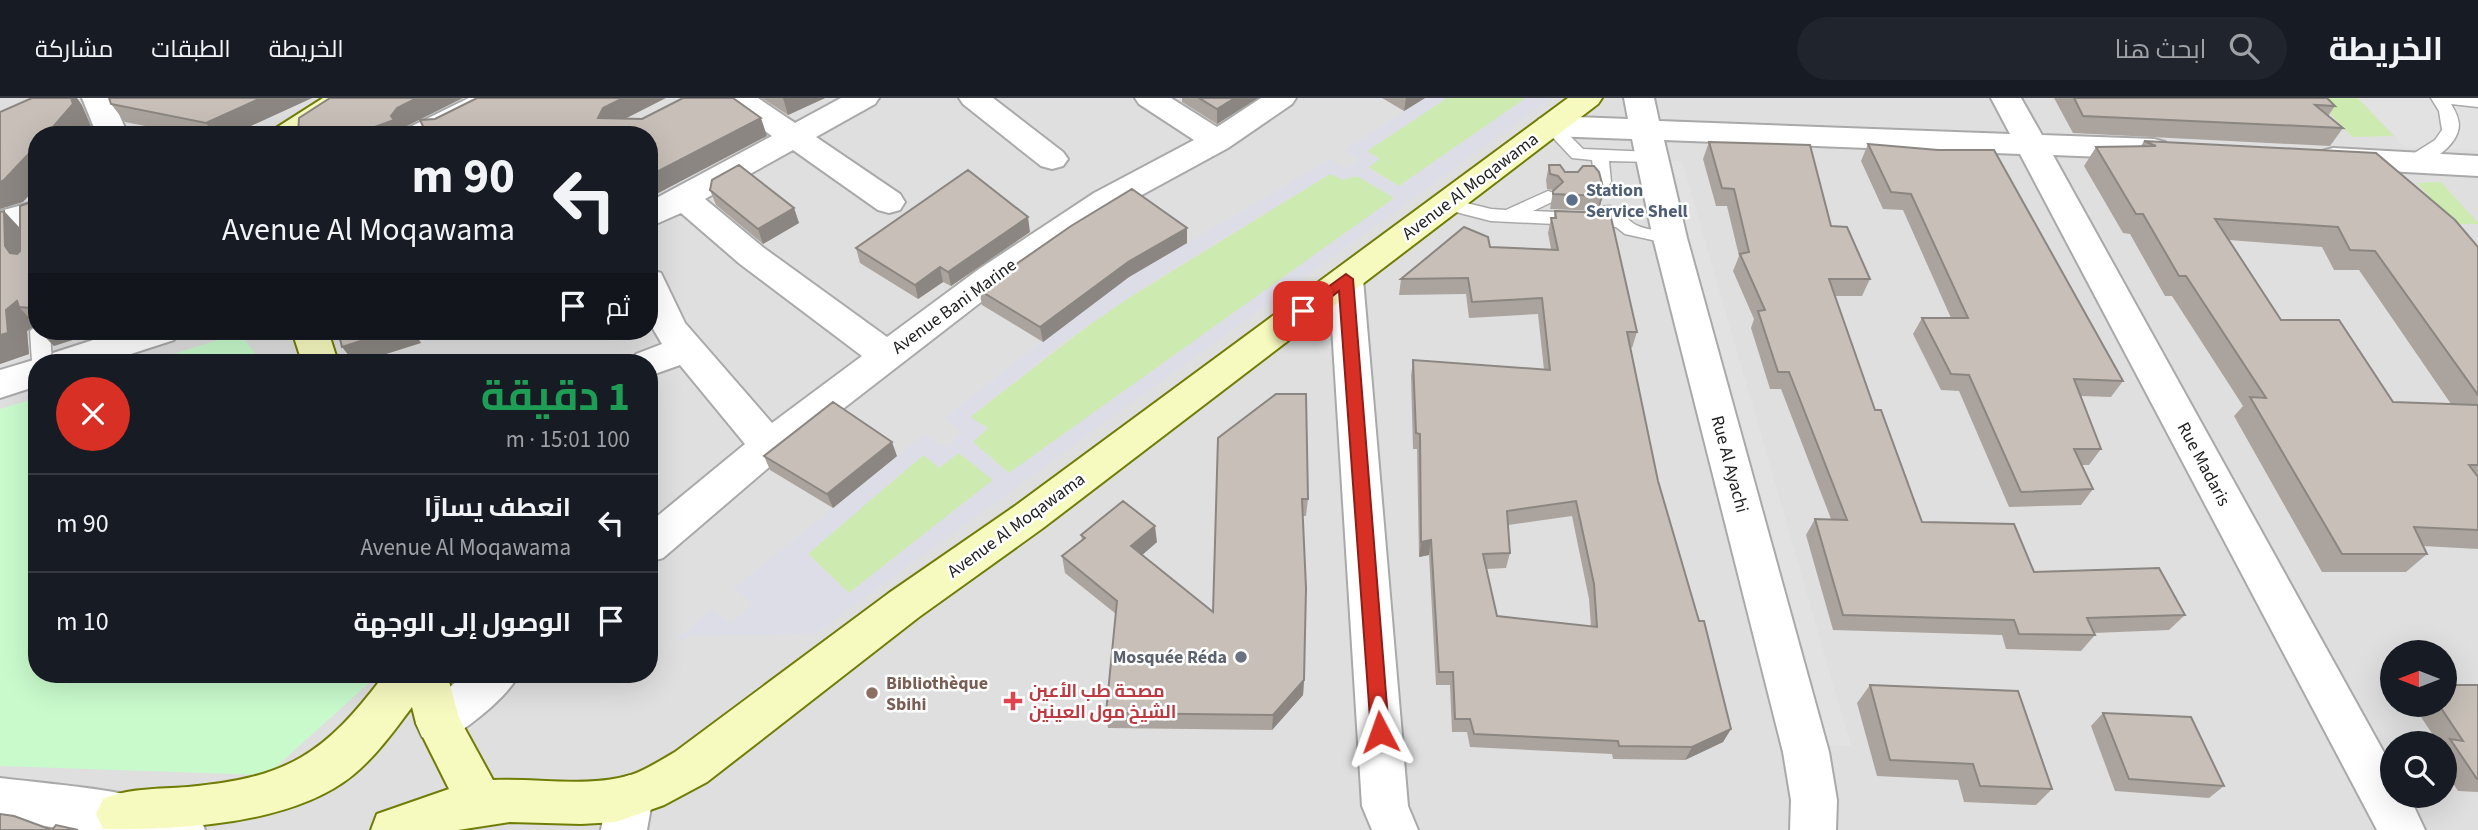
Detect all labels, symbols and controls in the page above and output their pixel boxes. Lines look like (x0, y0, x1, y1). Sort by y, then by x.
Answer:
search box (1797, 17, 2287, 80)
text: الخريطة (2329, 26, 2443, 73)
icon: search (2225, 29, 2263, 67)
text: ابحث هنا (2115, 31, 2207, 68)
text: مشاركة (35, 32, 113, 67)
text: الطبقات (151, 32, 231, 67)
text: الخريطة (269, 32, 344, 67)
street label: Avenue Al Moqawama (1397, 127, 1544, 246)
text: 90 m (411, 142, 515, 212)
icon: left (539, 154, 630, 245)
place label: Station Service Shell (1586, 178, 1688, 224)
marker: Station Service Shell (1564, 192, 1580, 208)
text: Avenue Al Moqawama (222, 207, 515, 253)
street label: Avenue Bani Marine (887, 253, 1022, 360)
pin (1273, 281, 1333, 341)
icon: arrive (554, 287, 592, 325)
text: ثم (606, 289, 630, 326)
icon: arrive (1284, 292, 1322, 330)
text: 1 دقيقة (481, 367, 630, 427)
button: close (56, 377, 130, 451)
street label: Rue Al Ayachi (1705, 413, 1754, 516)
street label: Rue Madaris (2171, 418, 2236, 511)
text: 100 m · 15:01 (506, 423, 630, 456)
street label: Avenue Al Moqawama (942, 467, 1090, 584)
text: انعطف يسارًا (424, 489, 571, 526)
icon: left (592, 504, 630, 542)
text: 90 m (56, 505, 109, 542)
text: Avenue Al Moqawama (360, 531, 571, 564)
icon: arrive (592, 602, 630, 640)
text: 10 m (56, 603, 109, 640)
text: الوصول إلى الوجهة (353, 604, 571, 641)
north arrow (2380, 640, 2457, 718)
map controls (2380, 640, 2457, 808)
place label: Mosquée Réda (1113, 645, 1227, 670)
marker: Mosquée Réda (1233, 649, 1249, 665)
place label: Bibliothèque Sbihi (886, 671, 988, 717)
place label: مصحة طب الأعين الشيخ مول العينين (1029, 679, 1176, 725)
marker: Bibliothèque Sbihi (864, 685, 880, 701)
marker: مصحة طب الأعين الشيخ مول العينين (1003, 691, 1023, 711)
position arrow (1343, 695, 1417, 769)
button: search (2380, 731, 2457, 808)

